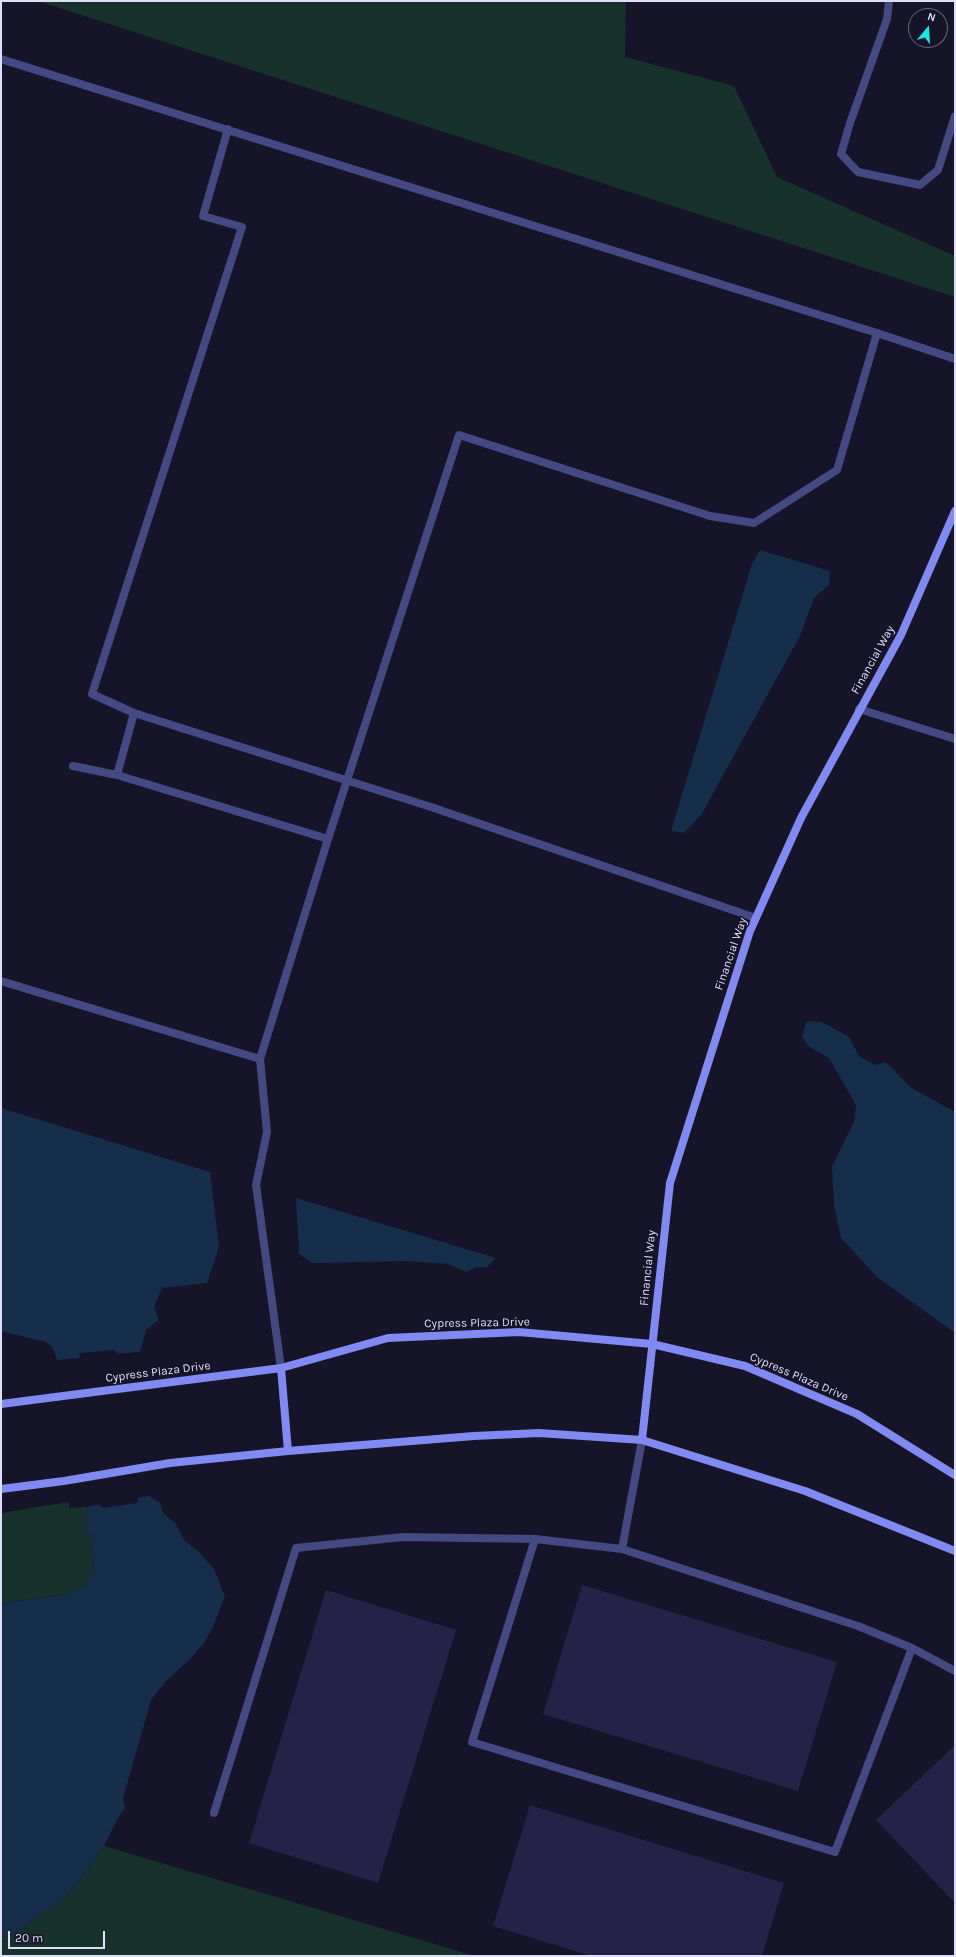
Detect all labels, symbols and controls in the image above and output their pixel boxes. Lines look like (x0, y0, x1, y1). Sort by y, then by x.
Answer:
north arrow (908, 8, 948, 48)
text: N (926, 10, 937, 24)
street label: Financial Way (848, 623, 898, 697)
street label: Financial Way (712, 916, 750, 992)
street label: Financial Way (637, 1229, 659, 1307)
street label: Cypress Plaza Drive (424, 1315, 530, 1331)
street label: Cypress Plaza Drive (748, 1350, 850, 1404)
street label: Cypress Plaza Drive (105, 1358, 211, 1386)
scale bar (10, 1923, 107, 1949)
text: 20 m (15, 1931, 43, 1945)

